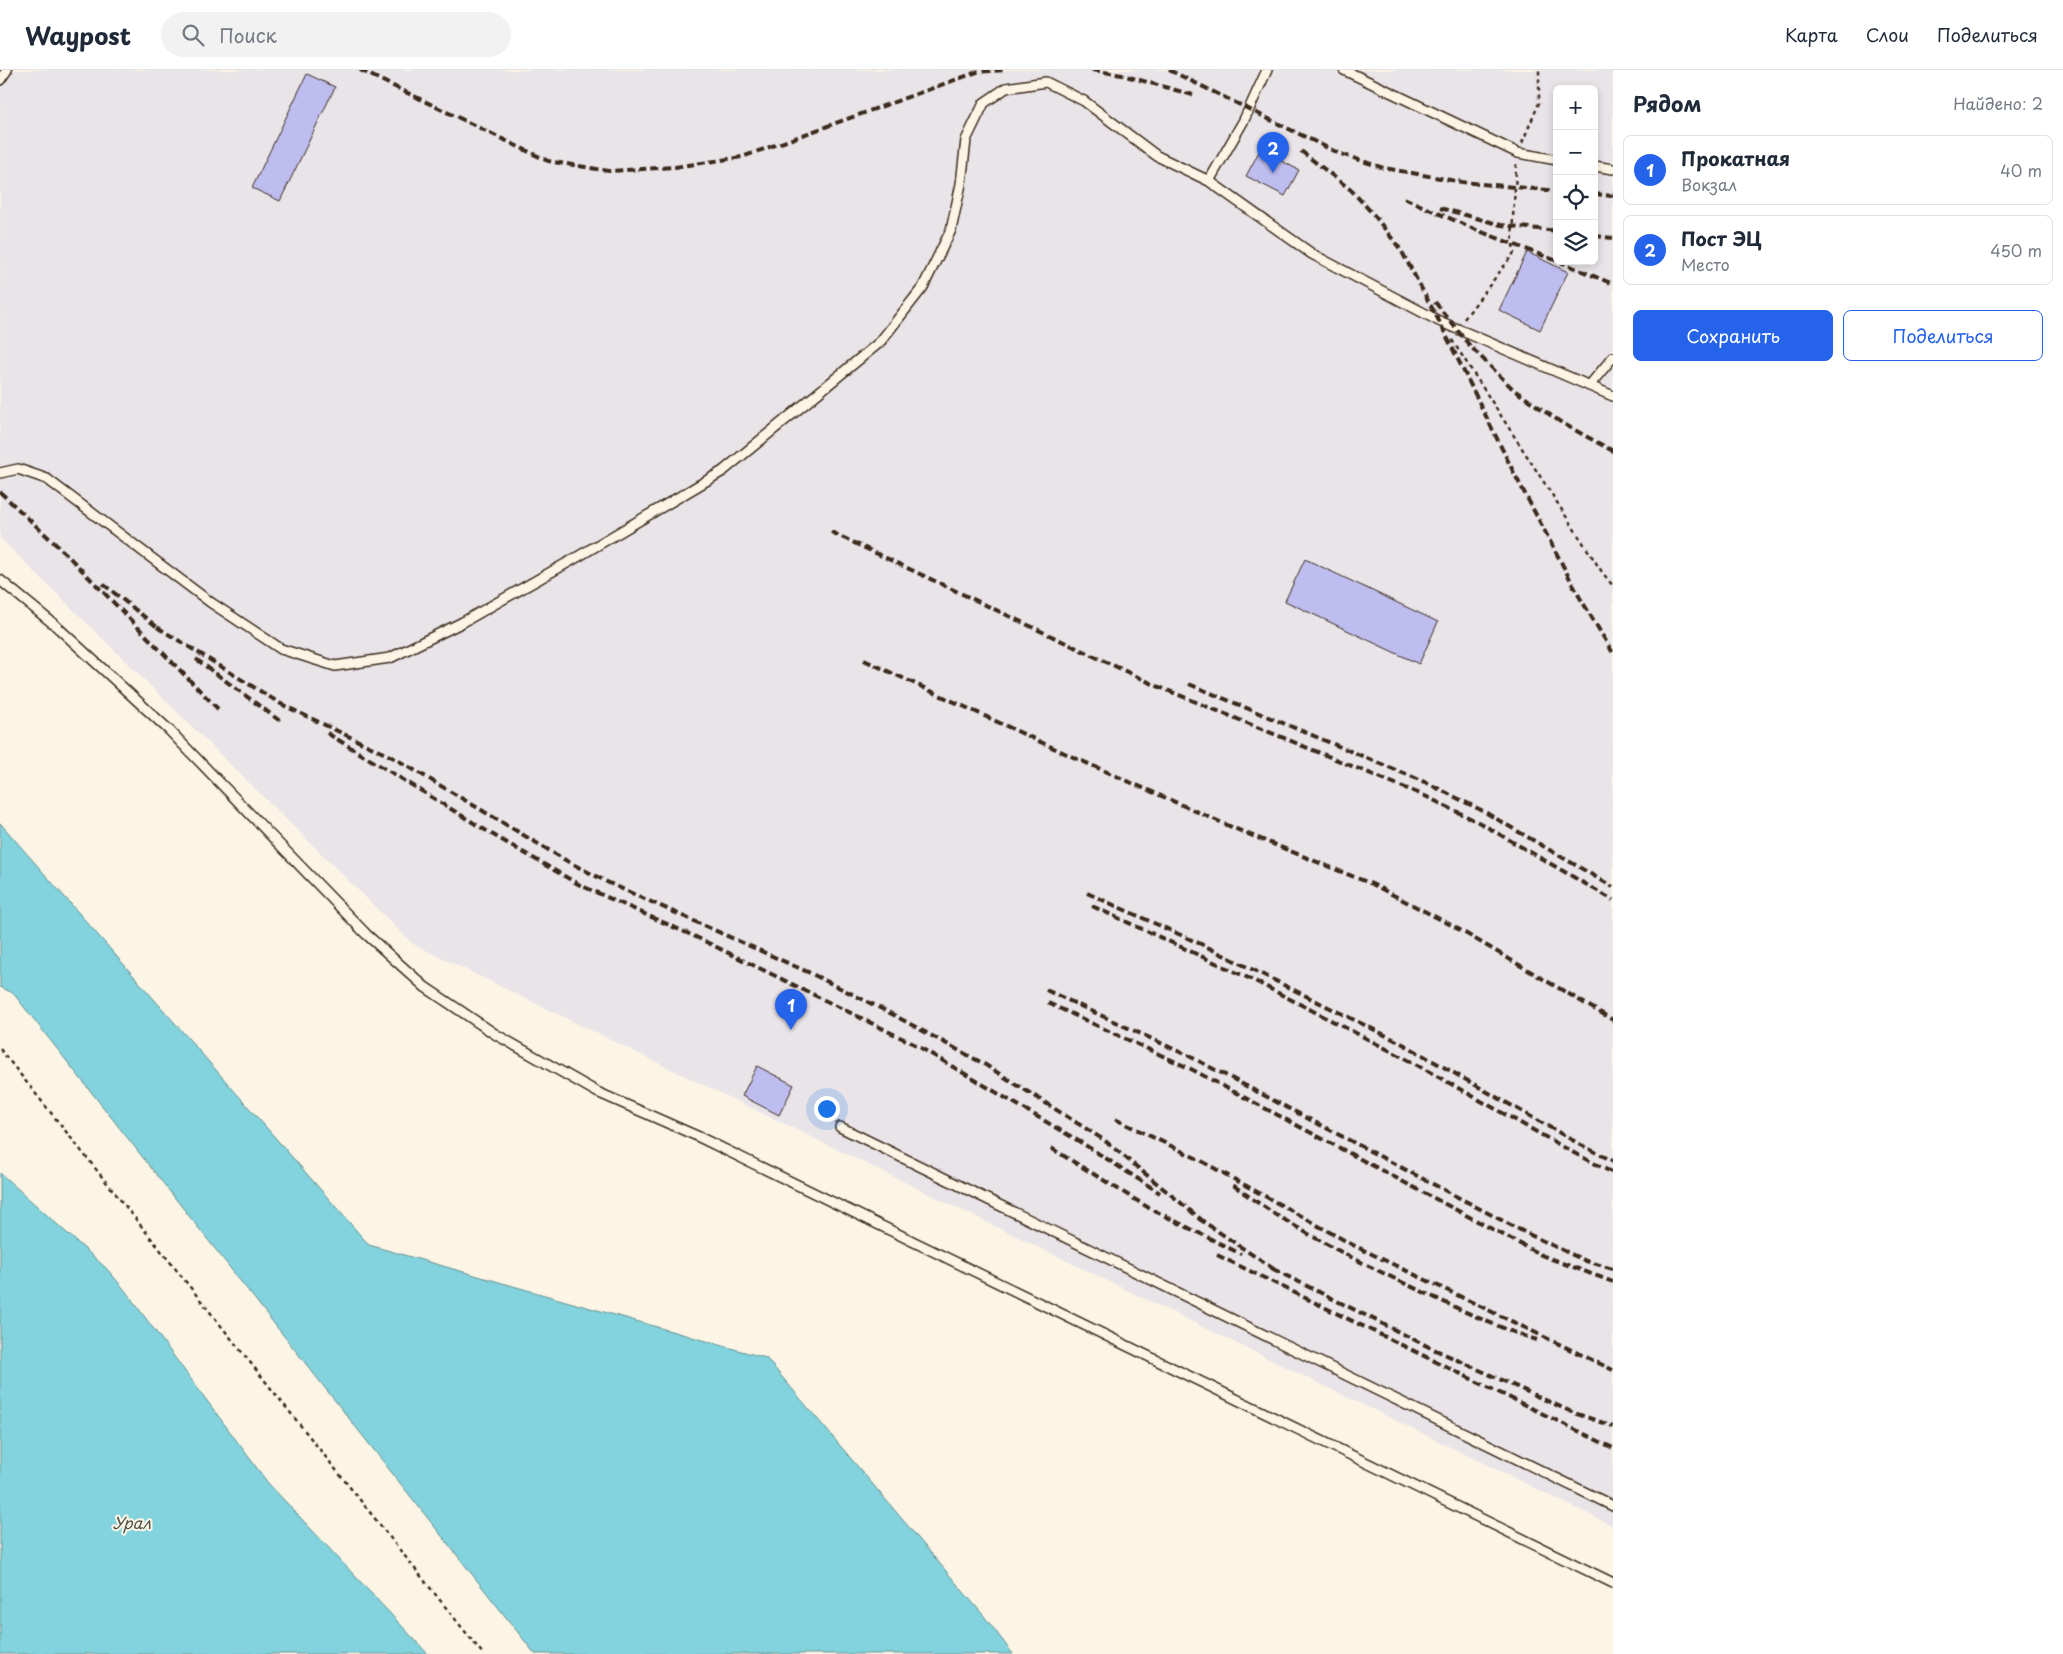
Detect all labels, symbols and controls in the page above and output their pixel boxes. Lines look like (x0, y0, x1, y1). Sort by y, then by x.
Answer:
search box (161, 12, 511, 57)
text: Waypost (25, 17, 131, 53)
icon: search (179, 21, 207, 49)
text: Поиск (219, 21, 277, 49)
text: Карта (1785, 21, 1838, 48)
text: Слои (1866, 21, 1909, 48)
text: Поделиться (1937, 21, 2038, 48)
map controls (1553, 85, 1598, 265)
button: + (1553, 85, 1598, 130)
text: Рядом (1633, 87, 1701, 119)
text: Найдено: 2 (1953, 91, 2043, 115)
button: − (1553, 130, 1598, 175)
pin: 2 (1257, 132, 1289, 173)
text: Прокатная (1681, 144, 1790, 172)
text: 1 (1646, 158, 1654, 182)
text: 40 m (2000, 158, 2042, 182)
text: Вокзал (1681, 172, 1737, 196)
button: locate (1553, 175, 1598, 220)
button: layers (1553, 220, 1598, 265)
text: Пост ЭЦ (1681, 224, 1762, 252)
text: 2 (1644, 238, 1656, 262)
text: 450 m (1990, 238, 2042, 262)
text: Место (1681, 252, 1730, 276)
button: Сохранить (1633, 310, 1833, 361)
button: Поделиться (1843, 310, 2043, 361)
pin: 1 (775, 989, 807, 1030)
your location (814, 1096, 840, 1122)
water label: Урал (113, 1510, 151, 1534)

